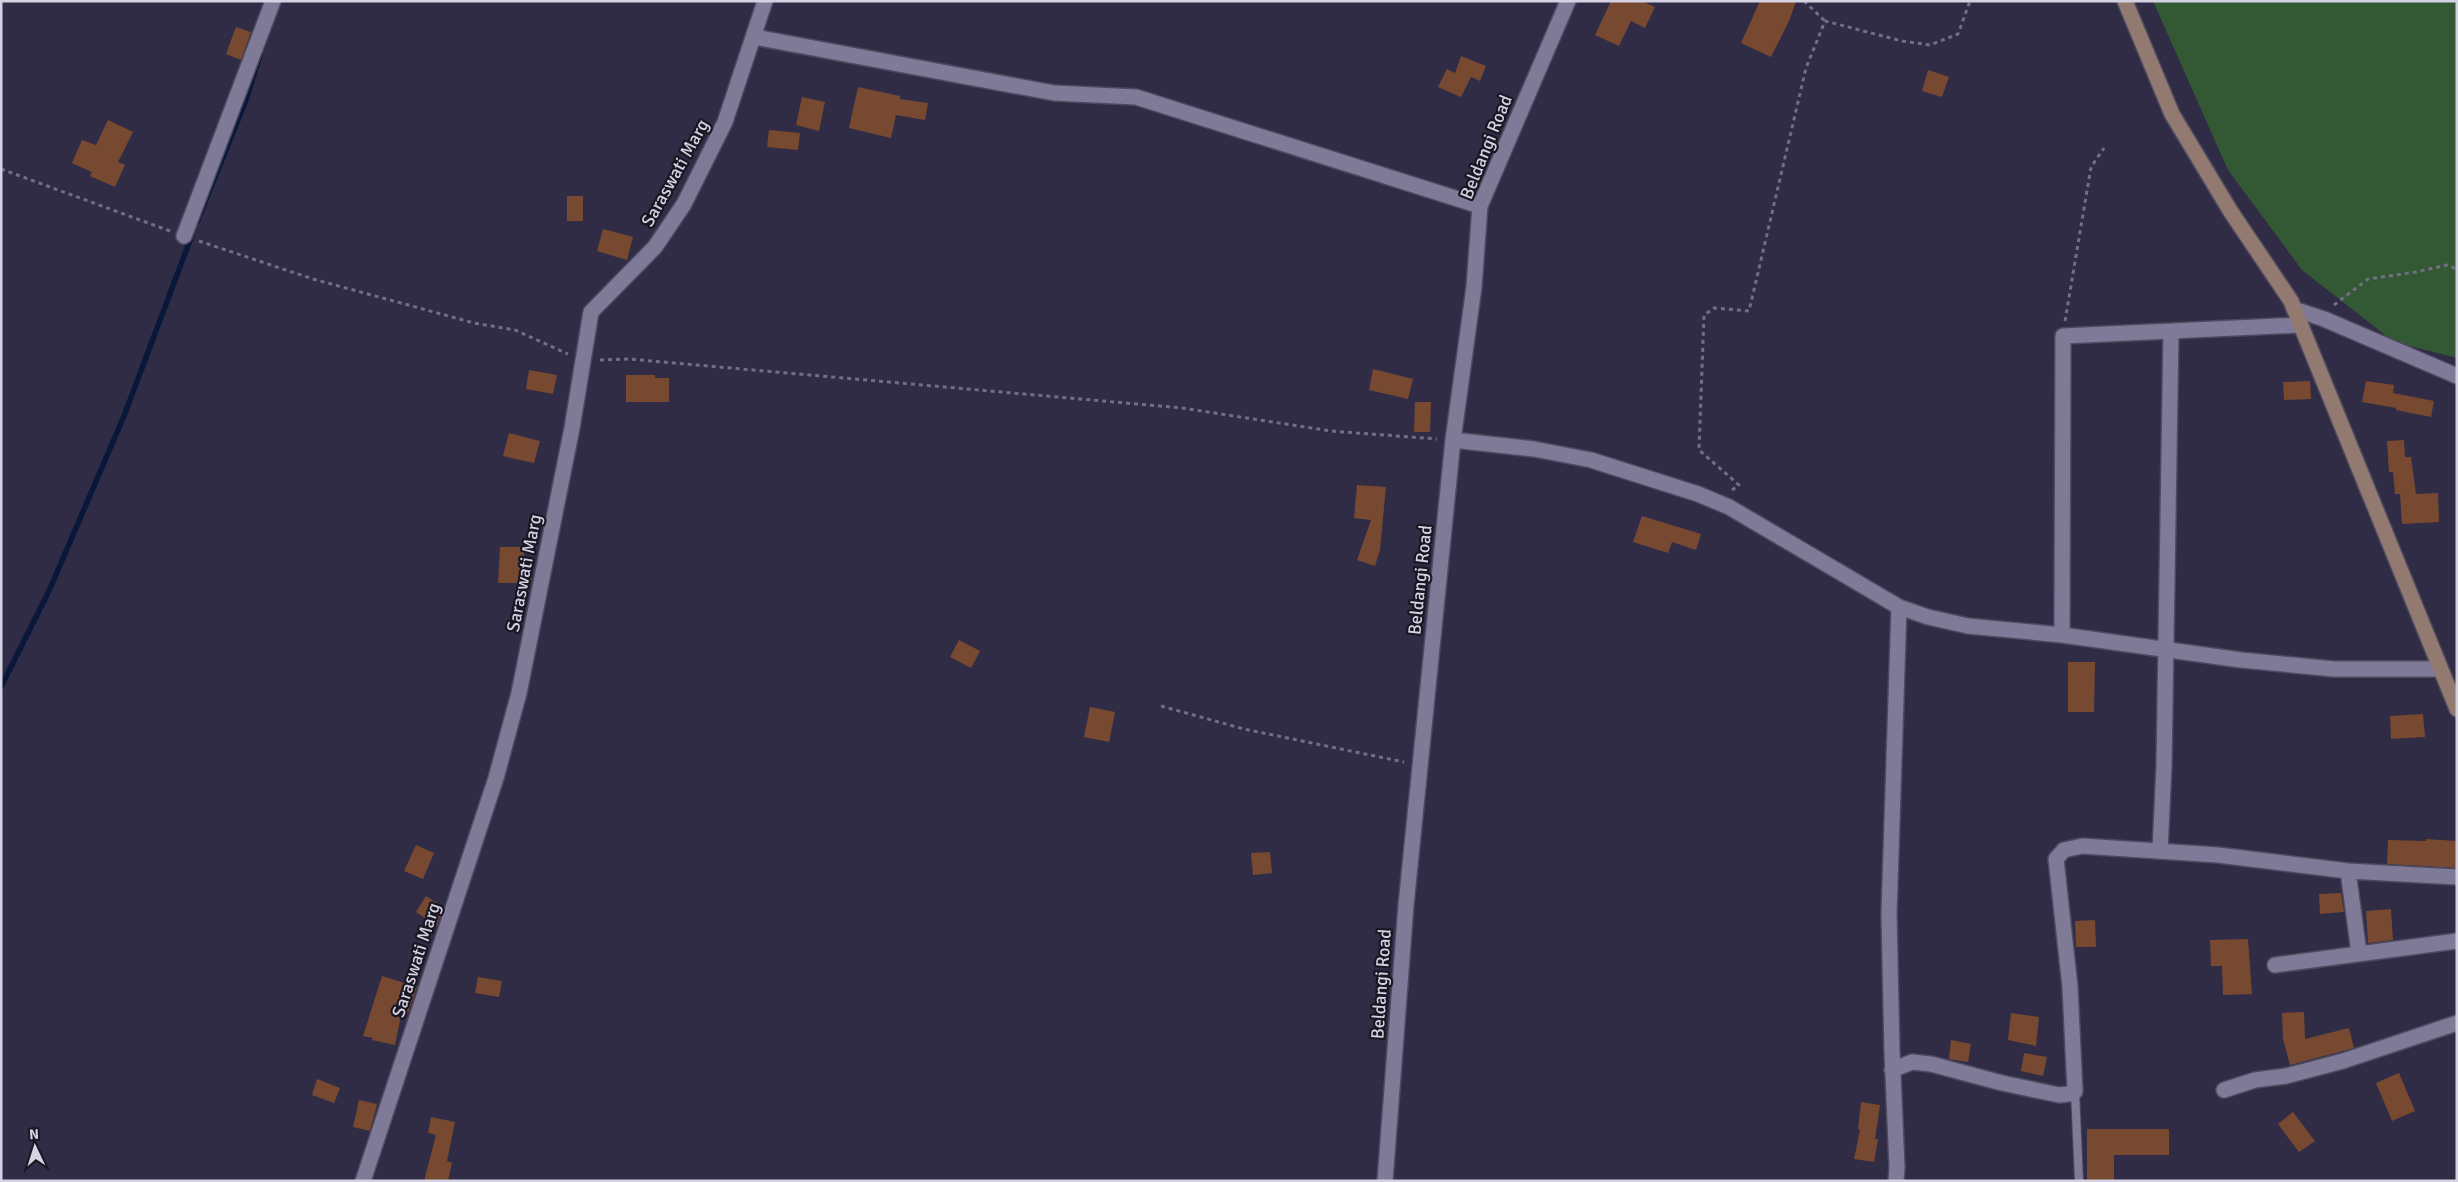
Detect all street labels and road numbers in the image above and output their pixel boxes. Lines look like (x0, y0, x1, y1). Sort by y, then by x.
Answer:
street label: Beldangi Road (1455, 92, 1517, 202)
street label: Saraswati Marg (636, 116, 714, 230)
street label: Saraswati Marg (502, 512, 546, 634)
street label: Beldangi Road (1403, 524, 1437, 636)
street label: Saraswati Marg (387, 900, 445, 1020)
street label: Beldangi Road (1366, 928, 1396, 1040)

